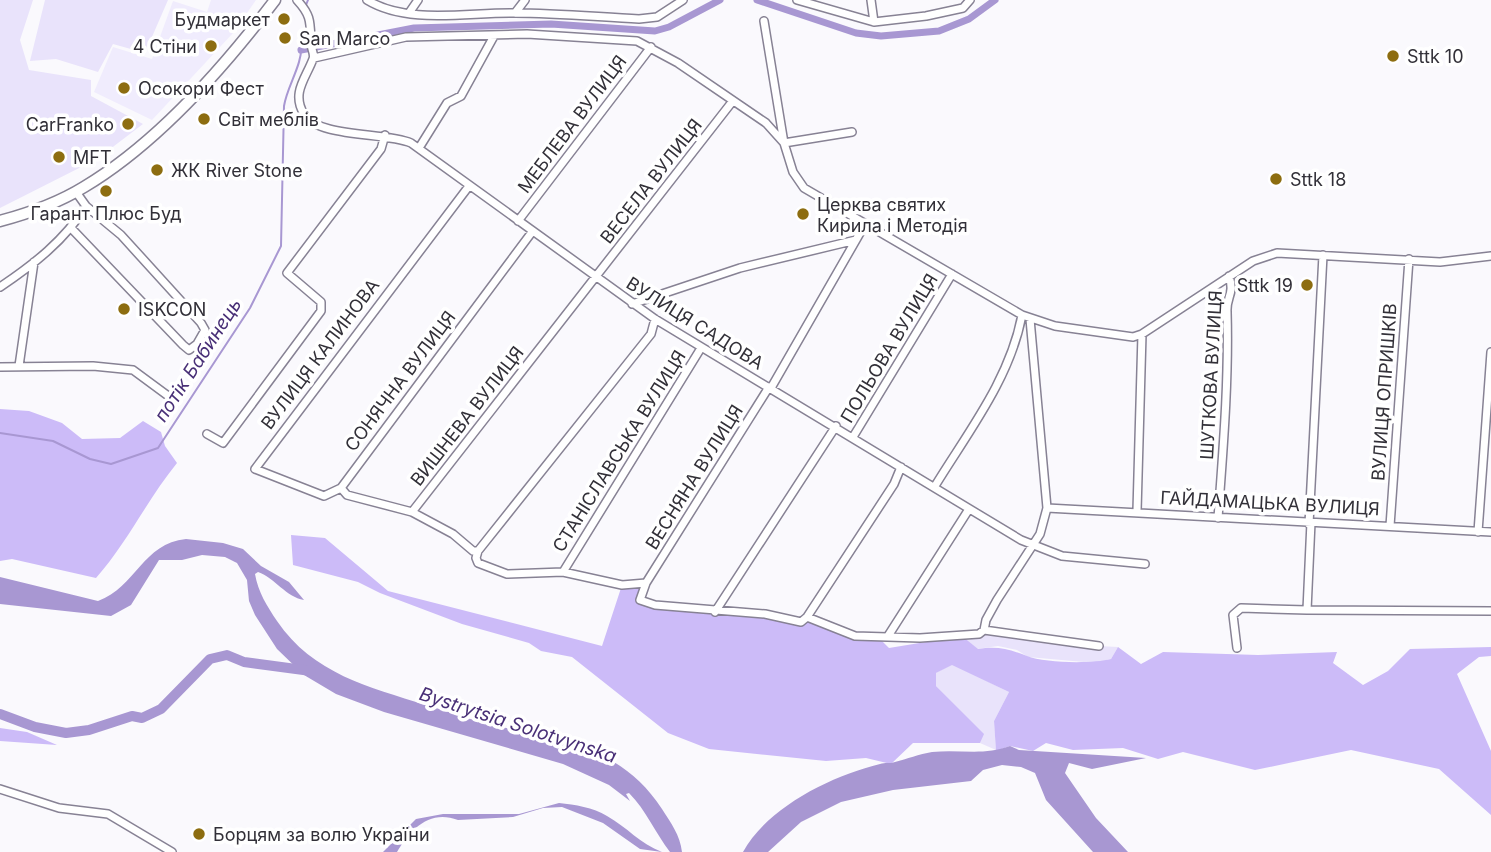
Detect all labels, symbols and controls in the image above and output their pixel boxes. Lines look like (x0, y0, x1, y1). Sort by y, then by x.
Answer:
place label: Будмаркет (175, 9, 271, 30)
marker: Будмаркет (276, 11, 292, 27)
place label: San Marco (299, 28, 390, 49)
marker: San Marco (277, 30, 293, 46)
place label: 4 Стіни (133, 36, 197, 57)
marker: 4 Стіни (203, 38, 219, 54)
place label: Sttk 10 (1407, 46, 1464, 67)
marker: Sttk 10 (1385, 48, 1401, 64)
street label: МЕБЛЕВА ВУЛИЦЯ (513, 51, 631, 197)
place label: Осокори Фест (138, 78, 264, 99)
marker: Осокори Фест (116, 80, 132, 96)
place label: Світ меблів (218, 109, 319, 130)
marker: Світ меблів (196, 111, 212, 127)
place label: CarFranko (26, 114, 114, 135)
street label: ВЕСЕЛА ВУЛИЦЯ (596, 115, 706, 247)
marker: CarFranko (120, 116, 136, 132)
place label: MFT (73, 147, 112, 168)
marker: MFT (51, 149, 67, 165)
place label: ЖК River Stone (171, 160, 303, 181)
marker: ЖК River Stone (149, 162, 165, 178)
place label: Sttk 18 (1290, 169, 1346, 190)
marker: Sttk 18 (1268, 171, 1284, 187)
marker: Гарант Плюс Буд (98, 183, 114, 199)
place label: Церква святих Кирила і Методія (817, 194, 968, 236)
place label: Гарант Плюс Буд (30, 203, 182, 224)
marker: Церква святих Кирила і Методія (795, 206, 811, 222)
street label: ПОЛЬОВА ВУЛИЦЯ (836, 270, 942, 426)
street label: ВУЛИЦЯ САДОВА (623, 272, 767, 374)
street label: ВУЛИЦЯ КАЛИНОВА (257, 275, 383, 433)
place label: Sttk 19 (1237, 275, 1293, 296)
marker: Sttk 19 (1299, 277, 1315, 293)
street label: ШУТКОВА ВУЛИЦЯ (1196, 290, 1226, 460)
water label: потік Бабинець (150, 294, 246, 426)
place label: ISKCON (138, 299, 206, 320)
marker: ISKCON (116, 301, 132, 317)
street label: ВУЛИЦЯ ОПРИШКІВ (1367, 303, 1401, 481)
street label: СОНЯЧНА ВУЛИЦЯ (340, 307, 460, 455)
street label: ВИШНЕВА ВУЛИЦЯ (406, 342, 528, 490)
street label: СТАНІСЛАВСЬКА ВУЛИЦЯ (548, 346, 690, 556)
street label: ВЕСНЯНА ВУЛИЦЯ (641, 401, 747, 553)
street label: ГАЙДАМАЦЬКА ВУЛИЦЯ (1160, 486, 1380, 519)
water label: Bystrytsia Solotvynska (417, 682, 620, 768)
place label: Борцям за волю України (213, 824, 430, 845)
marker: Борцям за волю України (191, 826, 207, 842)

